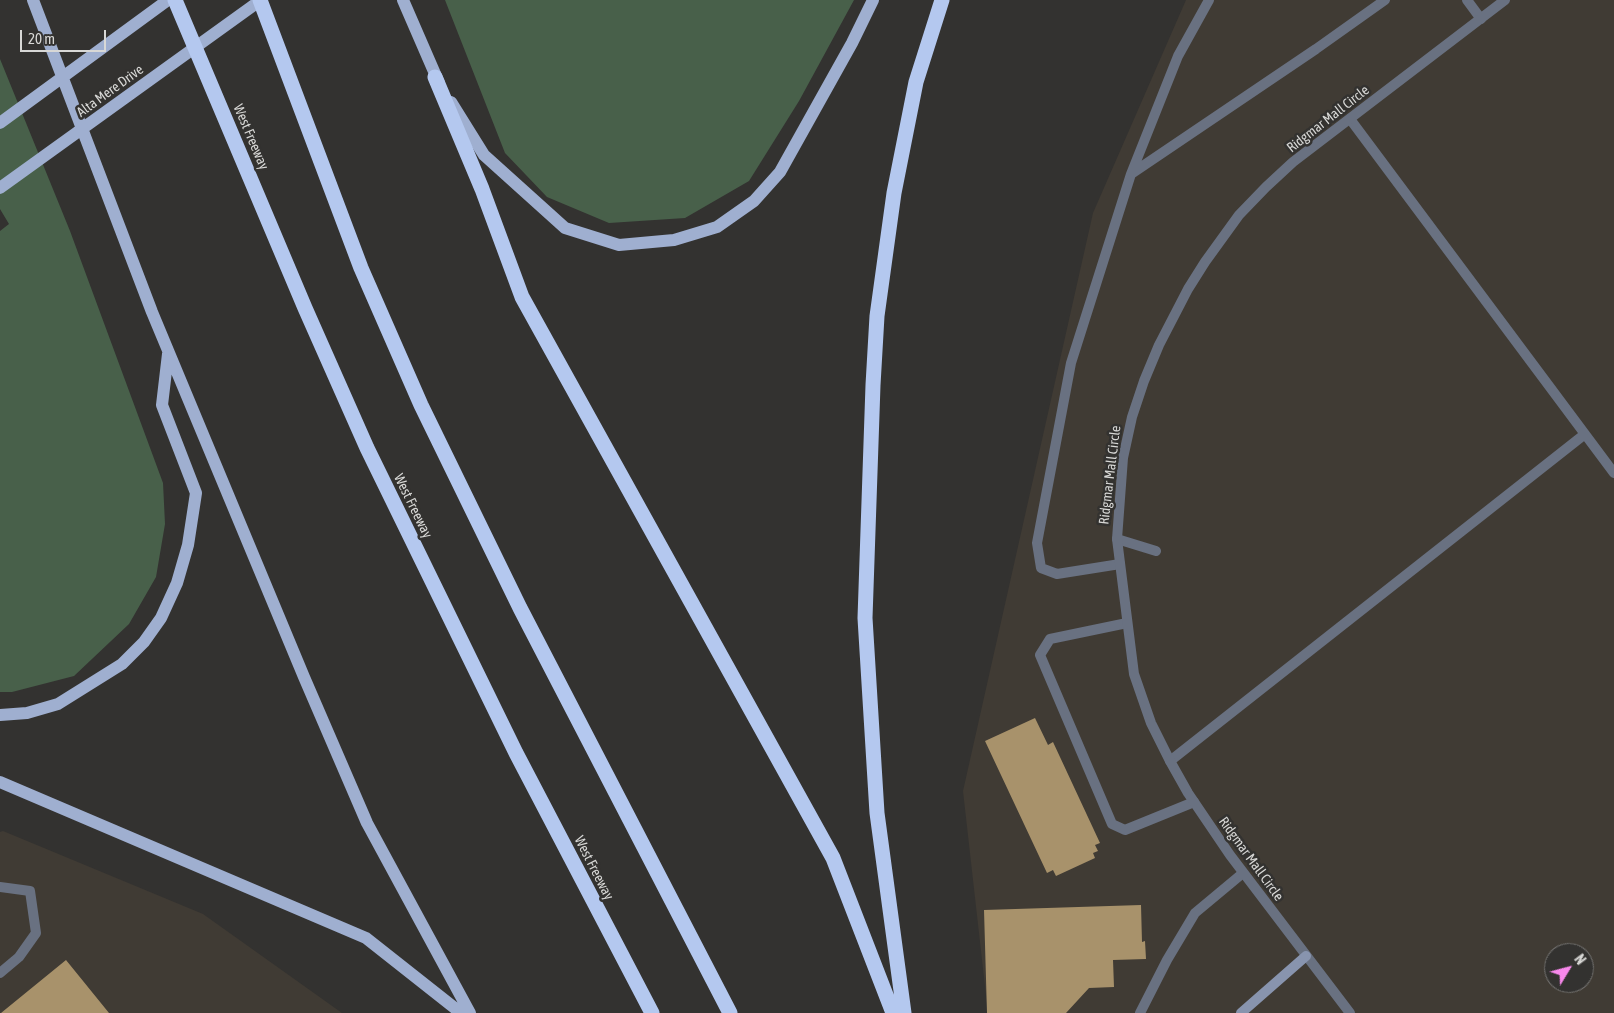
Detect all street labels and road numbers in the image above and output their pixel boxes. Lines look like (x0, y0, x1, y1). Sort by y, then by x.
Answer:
street label: Alta Mere Drive (73, 61, 147, 121)
street label: Ridgmar Mall Circle (1284, 82, 1372, 156)
street label: West Freeway (230, 102, 272, 172)
street label: Ridgmar Mall Circle (1096, 425, 1124, 525)
street label: West Freeway (390, 471, 436, 541)
street label: Ridgmar Mall Circle (1215, 814, 1287, 904)
street label: West Freeway (571, 833, 617, 903)

